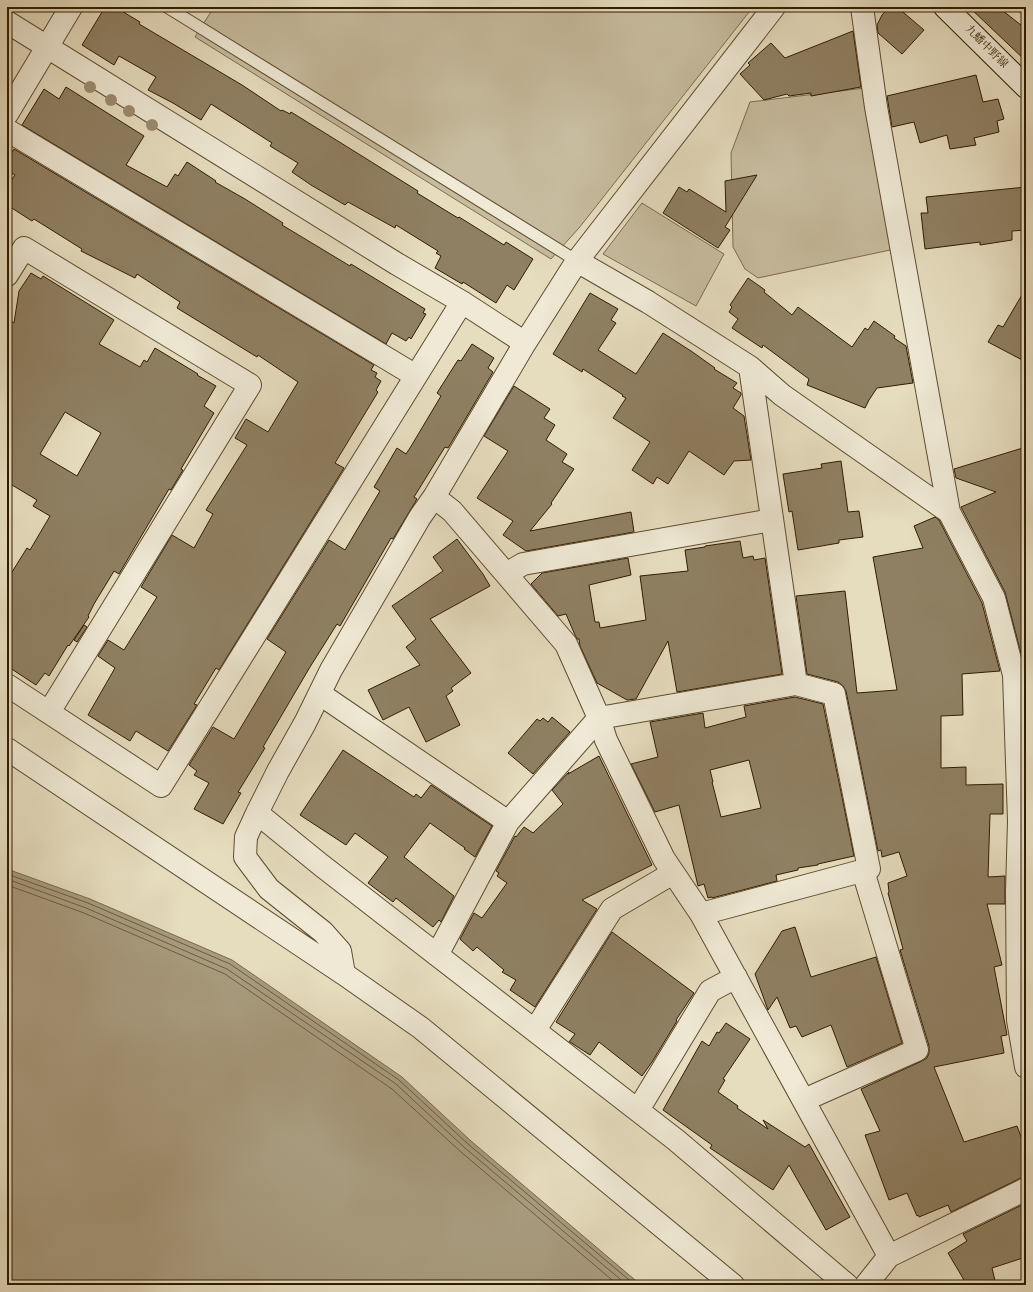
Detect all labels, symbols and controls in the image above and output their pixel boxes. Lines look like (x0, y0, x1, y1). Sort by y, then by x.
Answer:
street label: 九蟠中野線 (963, 22, 1011, 70)

